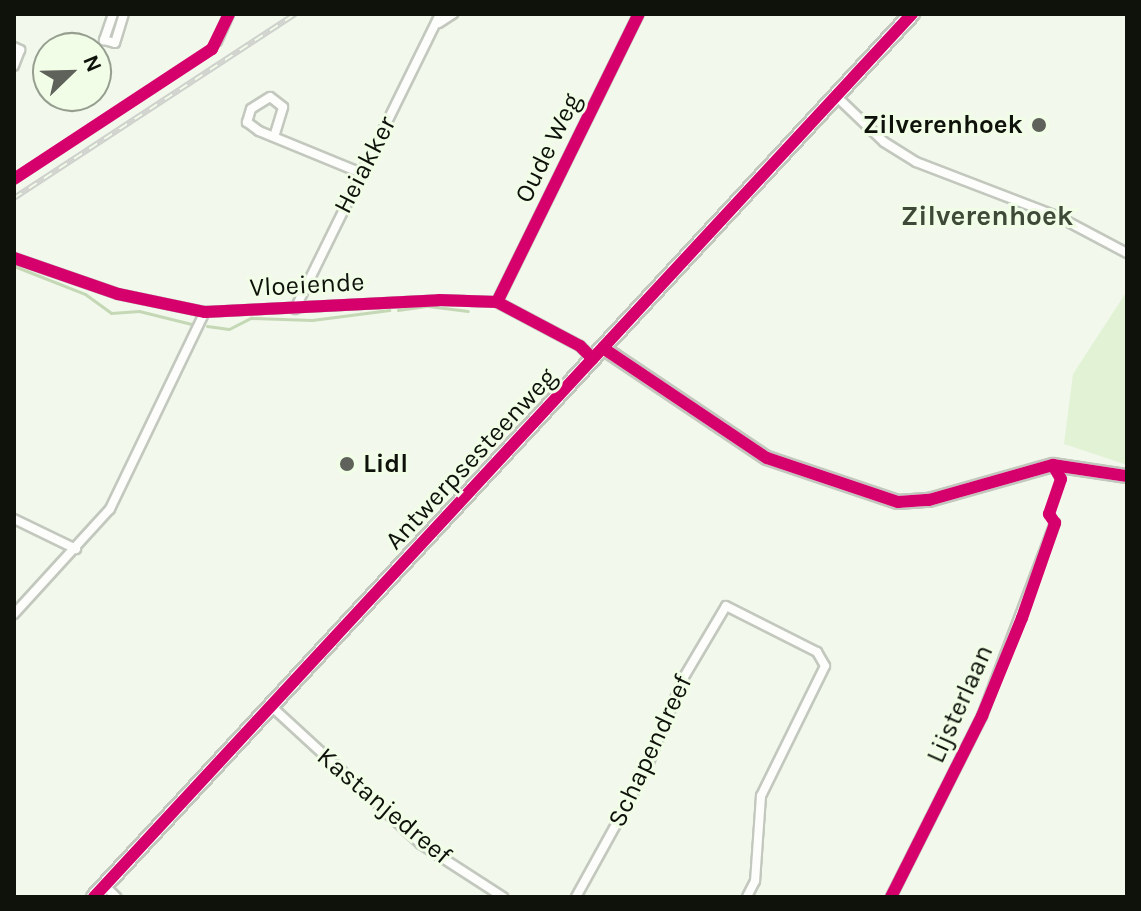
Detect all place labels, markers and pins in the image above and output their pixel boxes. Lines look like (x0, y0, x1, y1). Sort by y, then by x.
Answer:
place label: Zilverenhoek (863, 109, 1023, 141)
marker: Zilverenhoek (1030, 116, 1048, 134)
place label: Lidl (363, 448, 408, 480)
marker: Lidl (338, 455, 356, 473)

